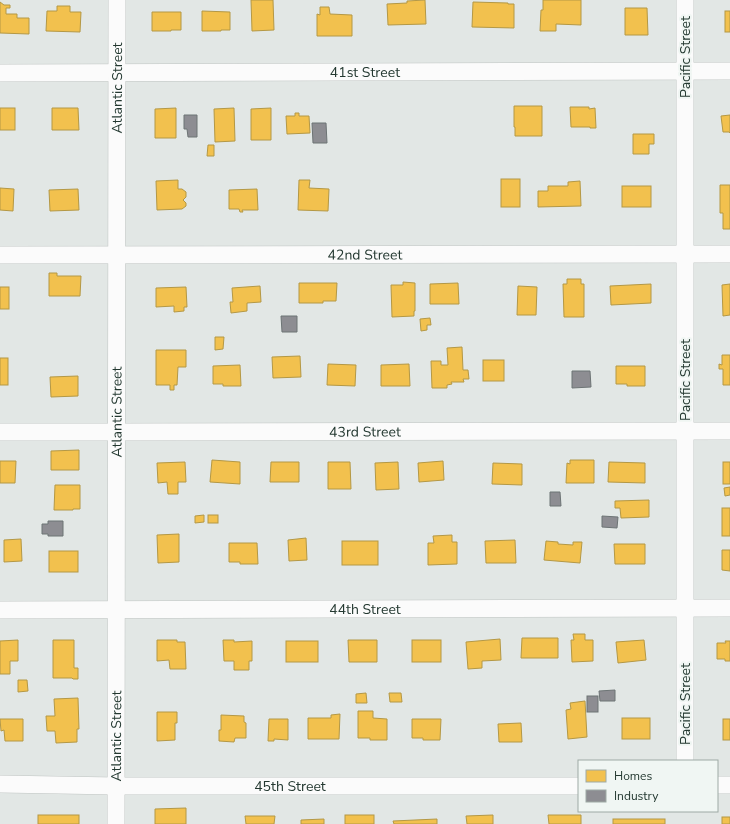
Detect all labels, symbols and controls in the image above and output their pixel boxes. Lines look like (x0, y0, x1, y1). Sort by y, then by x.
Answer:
street label: Pacific Street (676, 16, 695, 98)
street label: Atlantic Street (108, 42, 127, 134)
street label: 41st Street (330, 63, 400, 82)
street label: 42nd Street (328, 245, 403, 265)
street label: Pacific Street (676, 339, 695, 421)
street label: Atlantic Street (107, 366, 127, 458)
street label: 43rd Street (329, 423, 401, 442)
street label: 44th Street (329, 600, 401, 619)
street label: Pacific Street (676, 663, 695, 745)
street label: Atlantic Street (107, 690, 126, 782)
legend (578, 760, 718, 812)
text: Homes (614, 768, 652, 784)
street label: 45th Street (254, 777, 326, 796)
text: Industry (614, 788, 659, 804)

